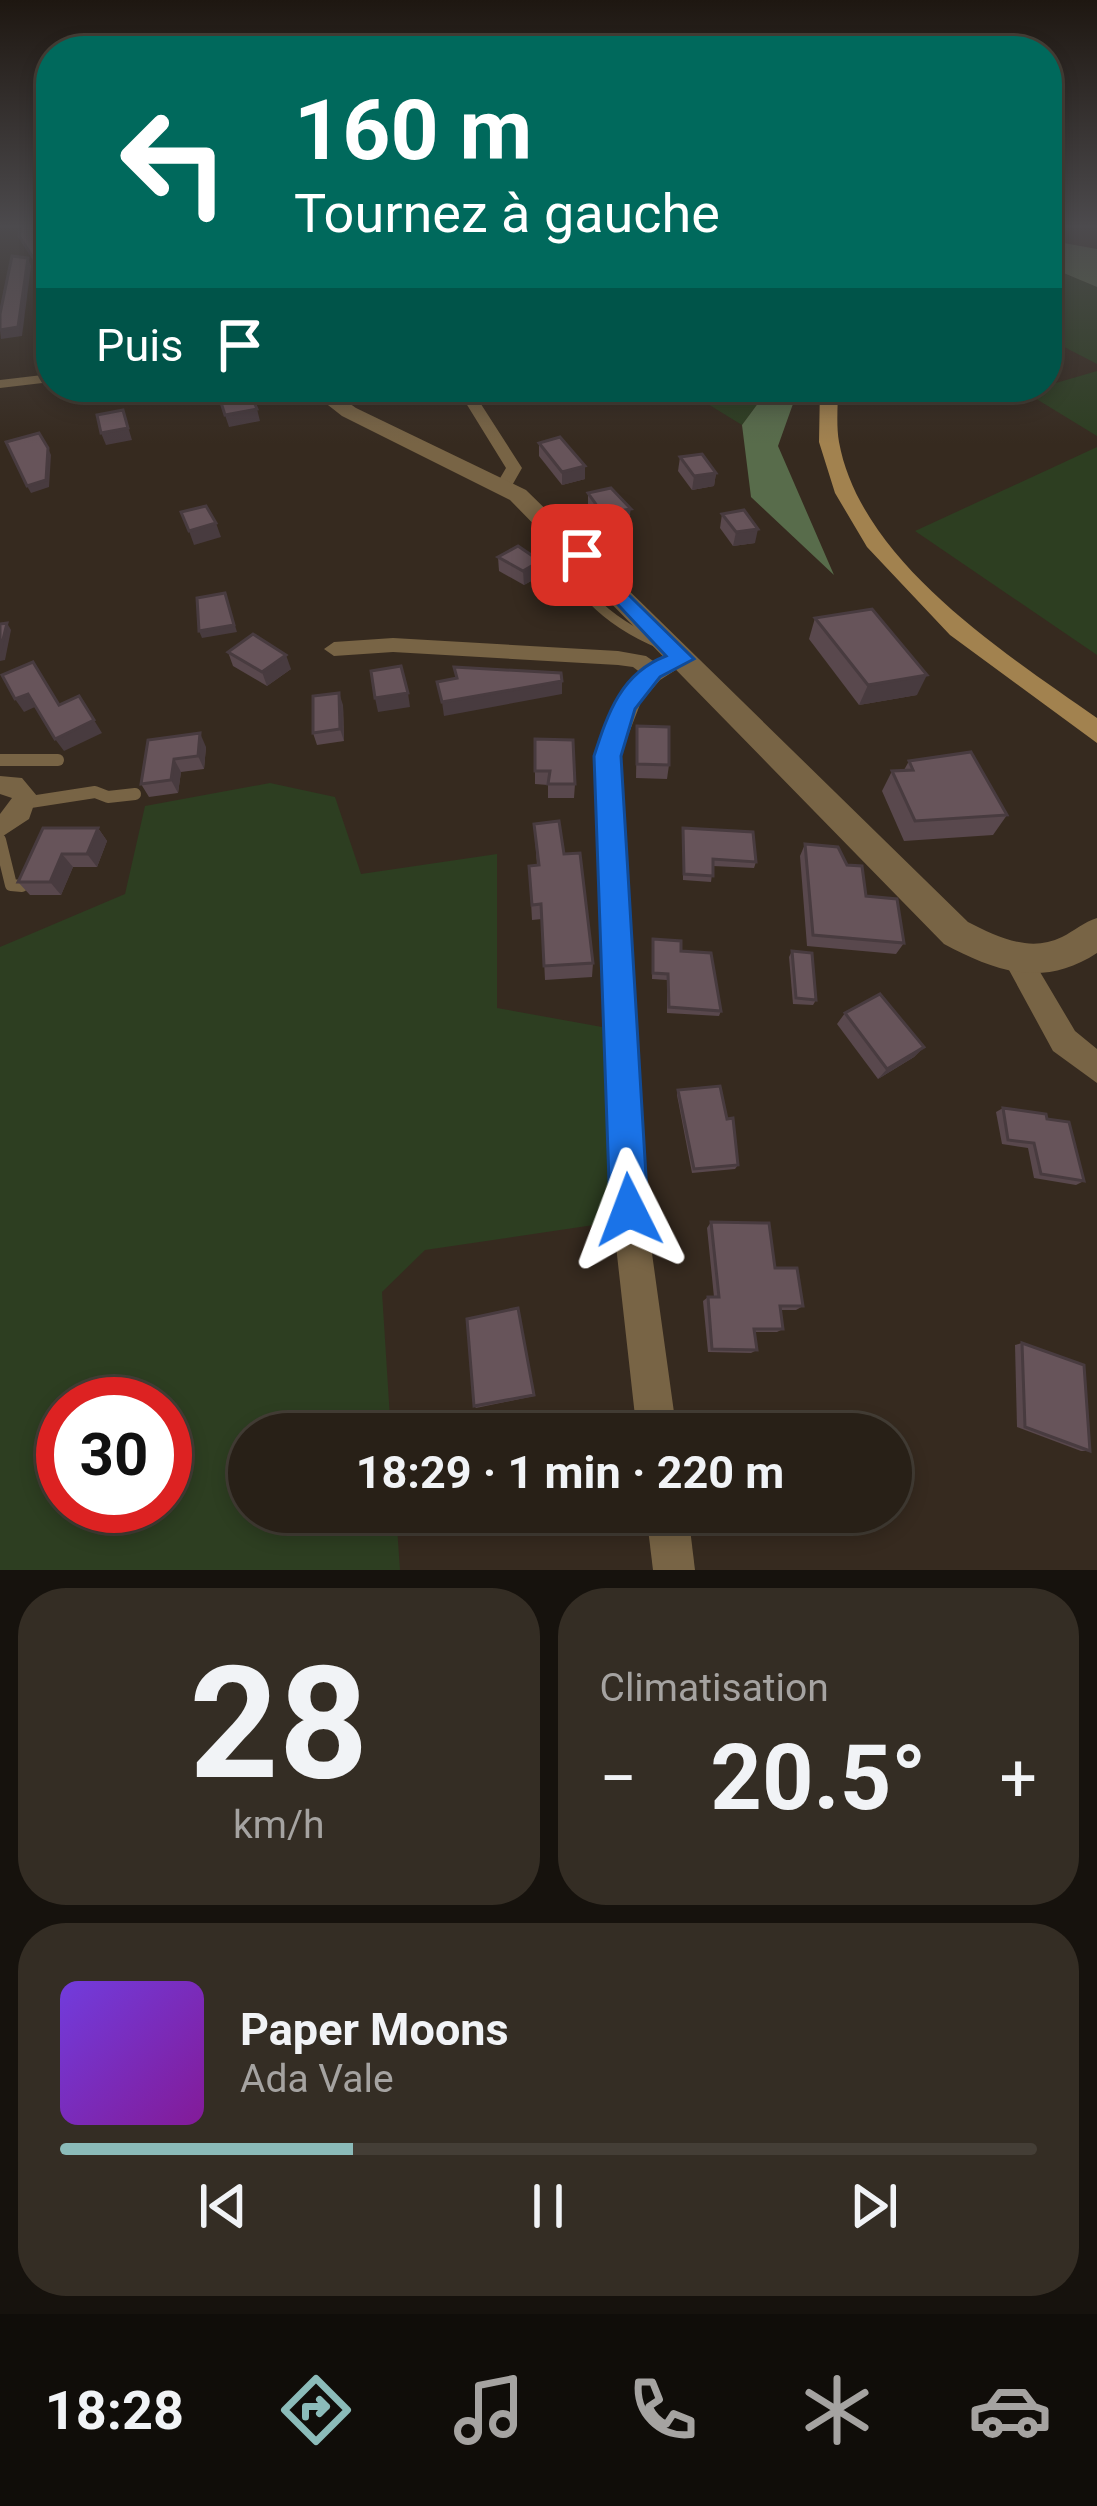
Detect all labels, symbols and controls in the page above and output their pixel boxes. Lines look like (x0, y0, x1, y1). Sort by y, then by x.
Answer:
text: 160 m (294, 81, 532, 180)
icon: left (96, 84, 252, 240)
text: Tournez à gauche (294, 182, 720, 245)
icon: arrive (207, 312, 273, 378)
text: Puis (96, 319, 183, 372)
pin (531, 504, 633, 606)
icon: arrive (549, 522, 615, 588)
position arrow (566, 1147, 692, 1273)
speed limit sign: 30 (36, 1377, 192, 1533)
text: 18:29 · 1 min · 220 m (356, 1446, 784, 1499)
text: 28 (189, 1632, 368, 1815)
text: Climatisation (600, 1665, 829, 1711)
text: 20.5° (710, 1726, 926, 1831)
text: − (600, 1740, 637, 1817)
text: + (1000, 1740, 1037, 1817)
text: km/h (233, 1802, 325, 1848)
text: Paper Moons (240, 2003, 509, 2056)
text: Ada Vale (240, 2056, 394, 2102)
icon: previous (190, 2173, 256, 2239)
icon: pause (515, 2173, 581, 2239)
icon: next (841, 2173, 907, 2239)
icon: directions (274, 2368, 358, 2452)
icon: music (447, 2368, 531, 2452)
icon: phone (621, 2368, 705, 2452)
icon: climate (795, 2368, 879, 2452)
icon: car (968, 2368, 1052, 2452)
text: 18:28 (45, 2379, 184, 2442)

